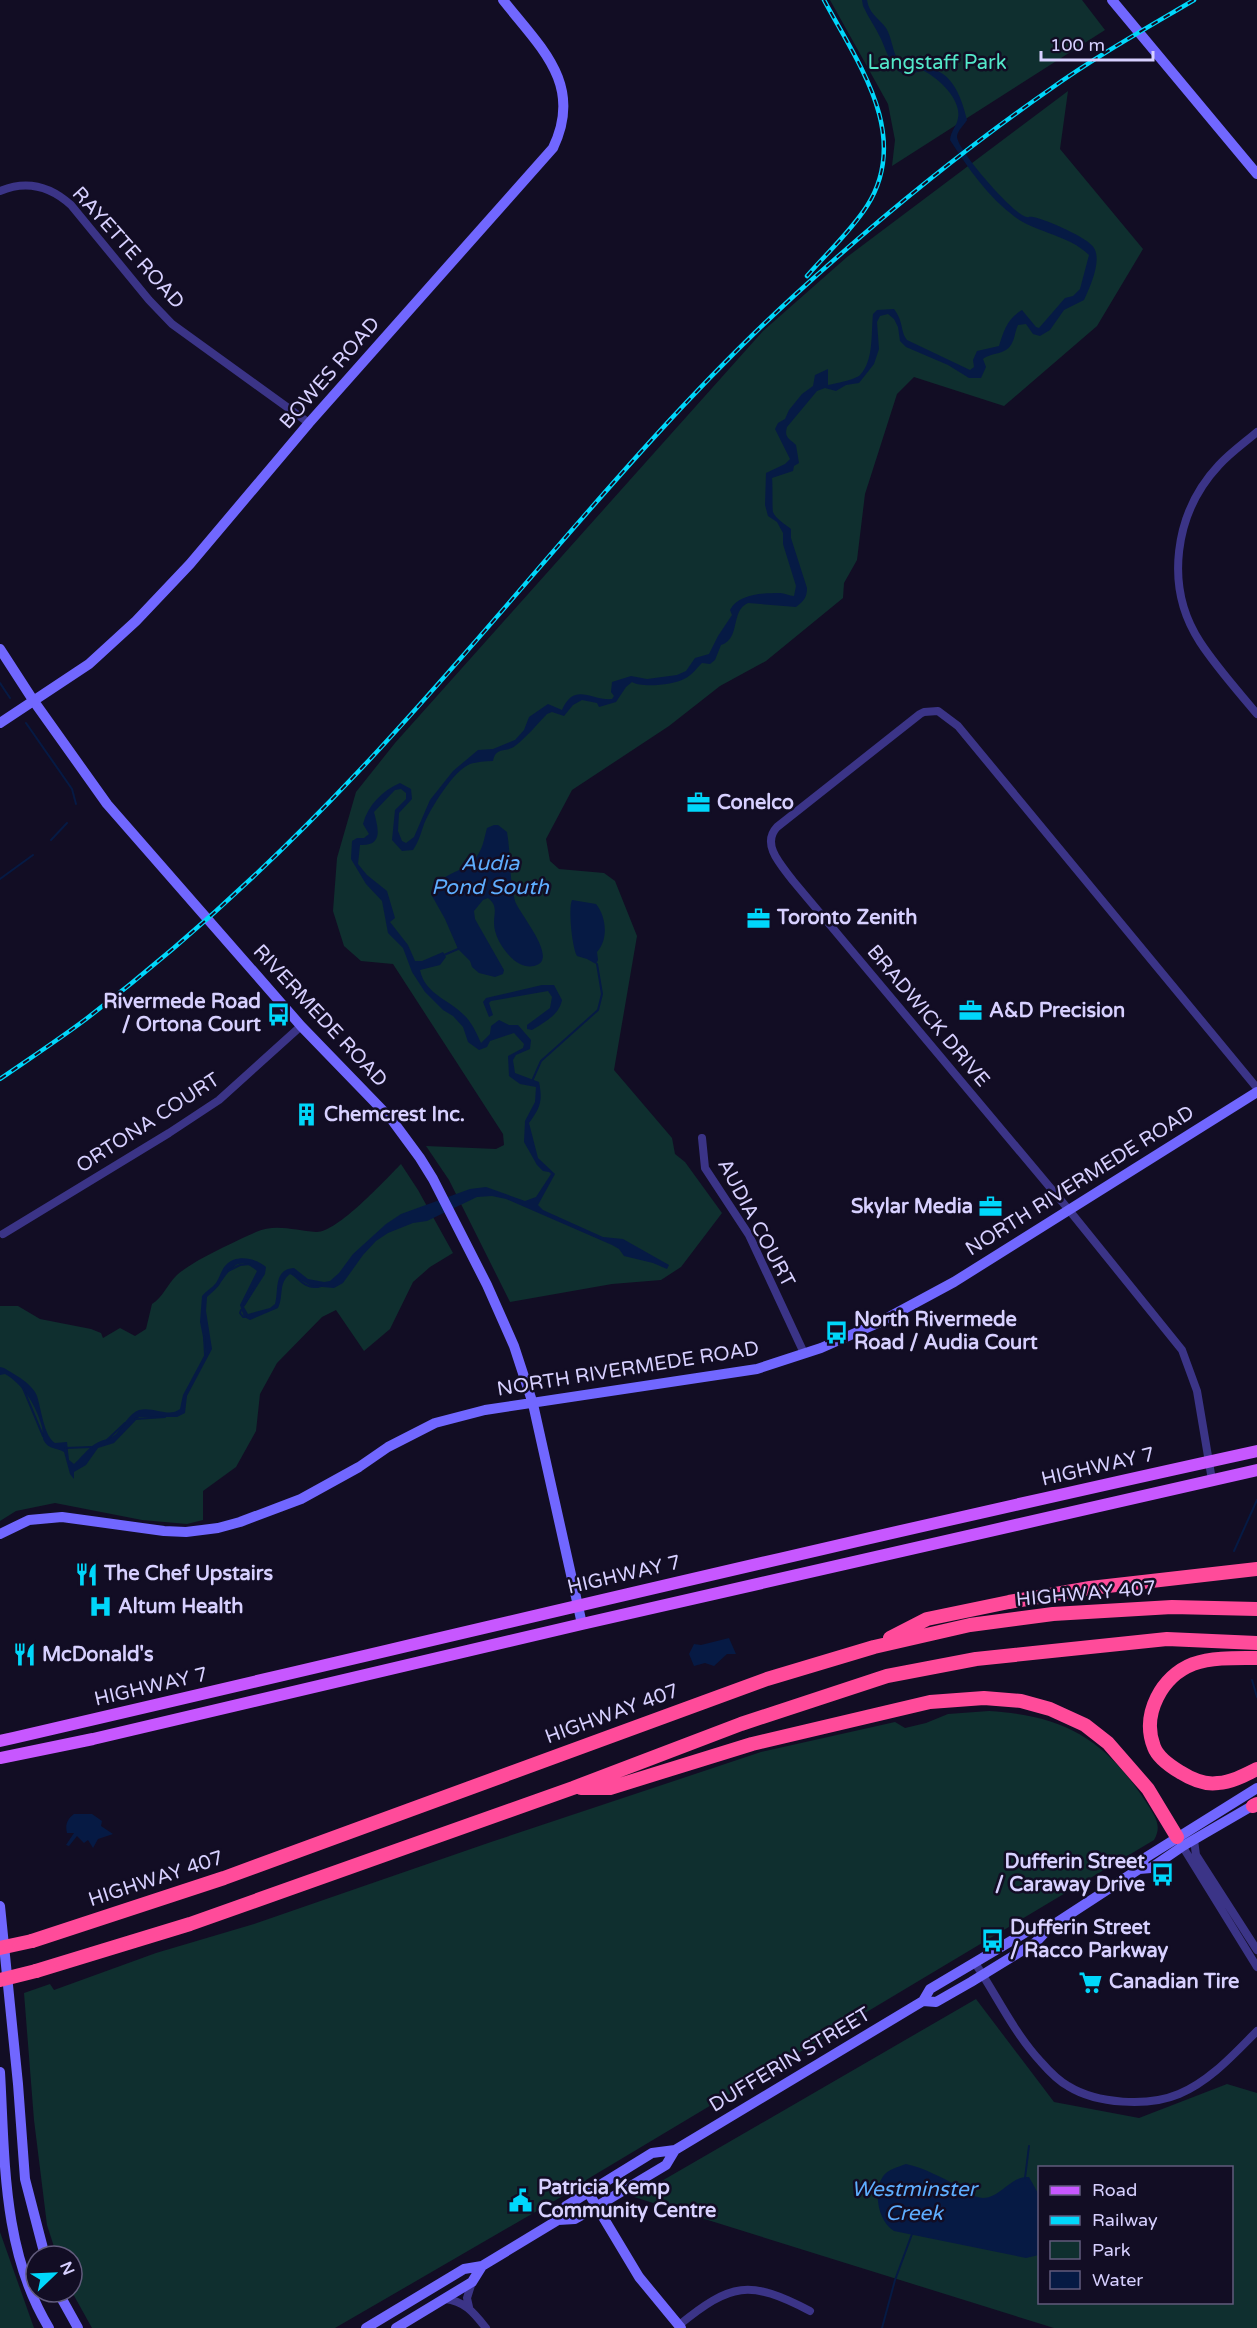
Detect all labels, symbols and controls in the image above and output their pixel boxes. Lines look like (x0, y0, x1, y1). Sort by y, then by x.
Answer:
scale bar (1041, 24, 1154, 62)
text: 100 m (1050, 34, 1105, 56)
park label: Langstaff Park (867, 51, 1007, 75)
street label: RAYETTE ROAD (67, 182, 189, 314)
street label: BOWES ROAD (275, 312, 385, 434)
office icon: Conelco (686, 790, 712, 816)
place label: Conelco (717, 791, 794, 815)
water label: Audia Pond South (431, 851, 550, 900)
office icon: Toronto Zenith (746, 905, 772, 931)
place label: Toronto Zenith (776, 906, 917, 930)
street label: RIVERMEDE ROAD (248, 940, 392, 1092)
street label: BRADWICK DRIVE (862, 940, 994, 1092)
place label: Rivermede Road / Ortona Court (103, 990, 261, 1037)
office icon: A&D Precision (958, 998, 984, 1024)
place label: A&D Precision (989, 999, 1125, 1023)
bus stop icon: Rivermede Road / Ortona Court (266, 1001, 292, 1027)
street label: ORTONA COURT (72, 1068, 224, 1178)
street label: NORTH RIVERMEDE ROAD (961, 1101, 1199, 1261)
building icon: Chemcrest Inc. (293, 1102, 319, 1128)
place label: Chemcrest Inc. (324, 1103, 465, 1127)
street label: AUDIA COURT (712, 1155, 800, 1291)
office icon: Skylar Media (978, 1194, 1004, 1220)
place label: Skylar Media (851, 1195, 973, 1219)
place label: North Rivermede Road / Audia Court (854, 1308, 1038, 1355)
bus stop icon: North Rivermede Road / Audia Court (823, 1319, 849, 1345)
street label: NORTH RIVERMEDE ROAD (495, 1336, 761, 1402)
street label: HIGHWAY 7 (1039, 1442, 1157, 1492)
street label: HIGHWAY 7 (565, 1550, 683, 1600)
restaurant icon: The Chef Upstairs (73, 1561, 99, 1587)
place label: The Chef Upstairs (103, 1562, 273, 1586)
street label: HIGHWAY 407 (1015, 1576, 1157, 1612)
hospital icon: Altum Health (87, 1594, 113, 1620)
place label: Altum Health (118, 1595, 243, 1619)
restaurant icon: McDonald's (11, 1642, 37, 1668)
place label: McDonald's (42, 1643, 154, 1667)
street label: HIGHWAY 7 (92, 1662, 210, 1712)
street label: HIGHWAY 407 (542, 1679, 682, 1749)
street label: HIGHWAY 407 (85, 1846, 227, 1912)
place label: Dufferin Street / Caraway Drive (995, 1850, 1145, 1897)
bus stop icon: Dufferin Street / Caraway Drive (1150, 1861, 1176, 1887)
place label: Dufferin Street / Racco Parkway (1010, 1916, 1169, 1963)
bus stop icon: Dufferin Street / Racco Parkway (979, 1927, 1005, 1953)
supermarket icon: Canadian Tire (1078, 1969, 1104, 1995)
place label: Canadian Tire (1109, 1970, 1239, 1994)
street label: DUFFERIN STREET (705, 2002, 875, 2118)
legend (1038, 2166, 1233, 2304)
place label: Patricia Kemp Community Centre (538, 2176, 716, 2223)
water label: Westminster Creek (851, 2177, 980, 2226)
text: Road (1092, 2179, 1137, 2201)
public building icon: Patricia Kemp Community Centre (507, 2187, 533, 2213)
text: Railway (1092, 2209, 1158, 2231)
text: Park (1092, 2239, 1131, 2261)
north arrow (24, 2244, 84, 2304)
text: N (55, 2259, 79, 2278)
text: Water (1092, 2269, 1143, 2291)

